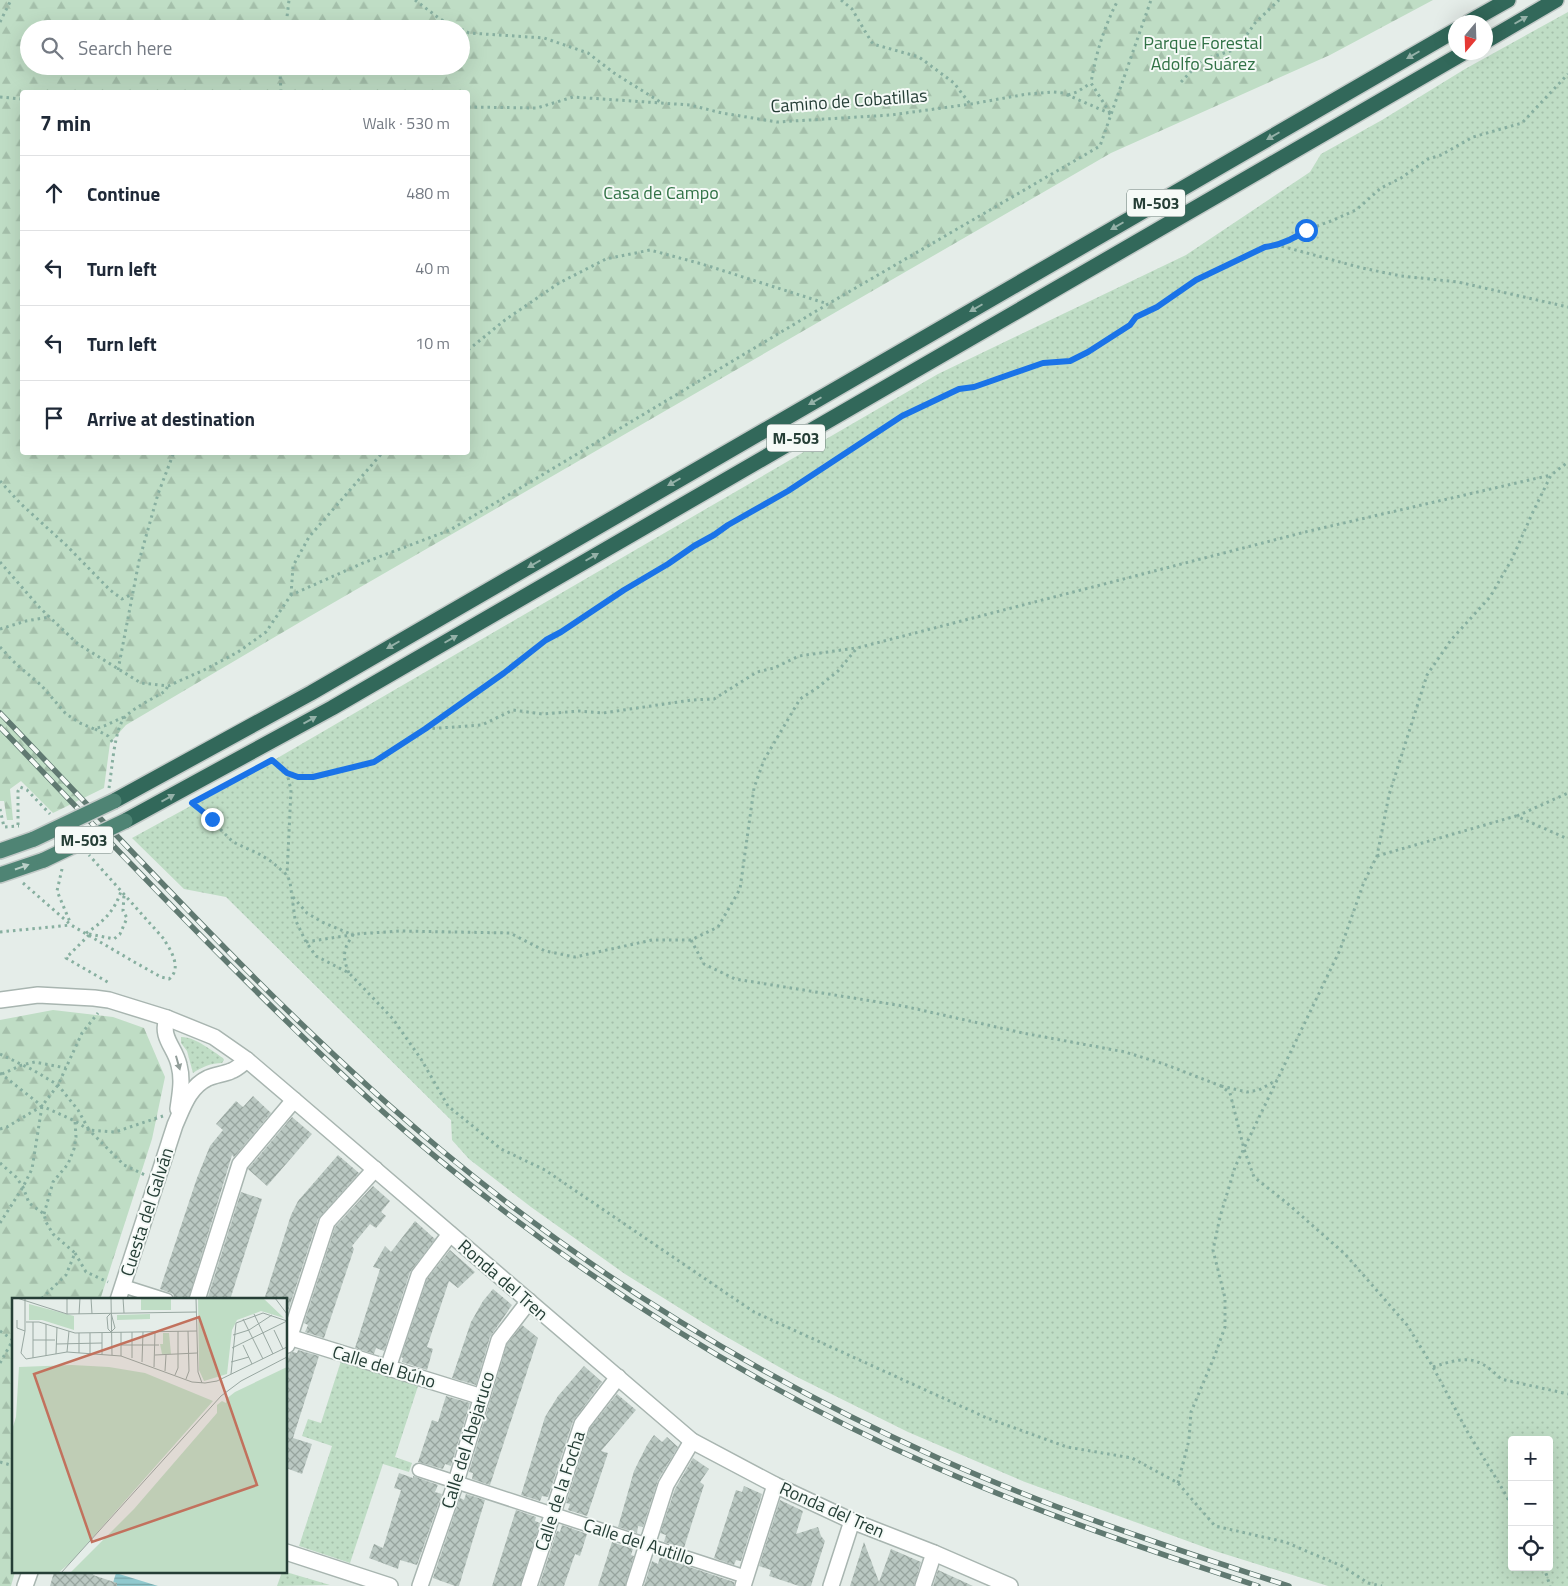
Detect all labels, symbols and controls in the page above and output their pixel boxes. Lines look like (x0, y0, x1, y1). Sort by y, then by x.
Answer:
north arrow (1448, 15, 1493, 60)
one-way arrow (1514, 16, 1527, 25)
search box (20, 20, 470, 75)
park label: Parque Forestal Adolfo Suárez (1143, 29, 1263, 77)
text: Search here (78, 33, 172, 62)
icon: search (38, 34, 66, 62)
one-way arrow (1407, 50, 1420, 59)
street label: Camino de Cobatillas (770, 82, 928, 119)
text: 7 min (40, 107, 91, 139)
text: Walk · 530 m (362, 111, 450, 135)
one-way arrow (1265, 132, 1280, 140)
icon: ahead (40, 179, 68, 207)
text: Continue (87, 179, 160, 208)
park label: Casa de Campo (603, 179, 719, 206)
text: 480 m (406, 181, 450, 205)
road number: M-503 (1127, 190, 1185, 217)
route start (1295, 219, 1318, 242)
one-way arrow (1110, 222, 1123, 231)
icon: left (40, 254, 68, 282)
text: Turn left (87, 254, 157, 283)
text: 40 m (415, 256, 450, 280)
one-way arrow (970, 303, 983, 312)
icon: left (40, 329, 68, 357)
text: Turn left (87, 329, 157, 358)
text: 10 m (415, 331, 450, 355)
one-way arrow (808, 396, 822, 405)
icon: arrive (40, 404, 68, 432)
text: Arrive at destination (87, 404, 255, 433)
road number: M-503 (767, 424, 825, 452)
one-way arrow (668, 478, 681, 487)
one-way arrow (584, 553, 599, 561)
one-way arrow (527, 559, 540, 568)
one-way arrow (445, 634, 458, 643)
one-way arrow (387, 641, 400, 650)
one-way arrow (304, 715, 317, 724)
one-way arrow (161, 793, 175, 802)
route end (201, 808, 224, 831)
road number: M-503 (55, 826, 113, 854)
one-way arrow (15, 863, 30, 871)
one-way arrow (174, 1056, 182, 1071)
street label: Cuesta del Galván (113, 1144, 180, 1280)
street label: Ronda del Tren (452, 1233, 554, 1327)
inset map (12, 1298, 288, 1574)
street label: Calle del Búho (329, 1338, 439, 1395)
street label: Calle del Abejaruco (434, 1368, 501, 1512)
street label: Calle de la Focha (527, 1427, 592, 1554)
map controls (1508, 1436, 1553, 1571)
button: + (1508, 1436, 1553, 1481)
street label: Ronda del Tren (776, 1474, 889, 1545)
button: − (1508, 1481, 1553, 1526)
street label: Calle del Autillo (580, 1511, 698, 1572)
button: locate (1508, 1526, 1553, 1571)

